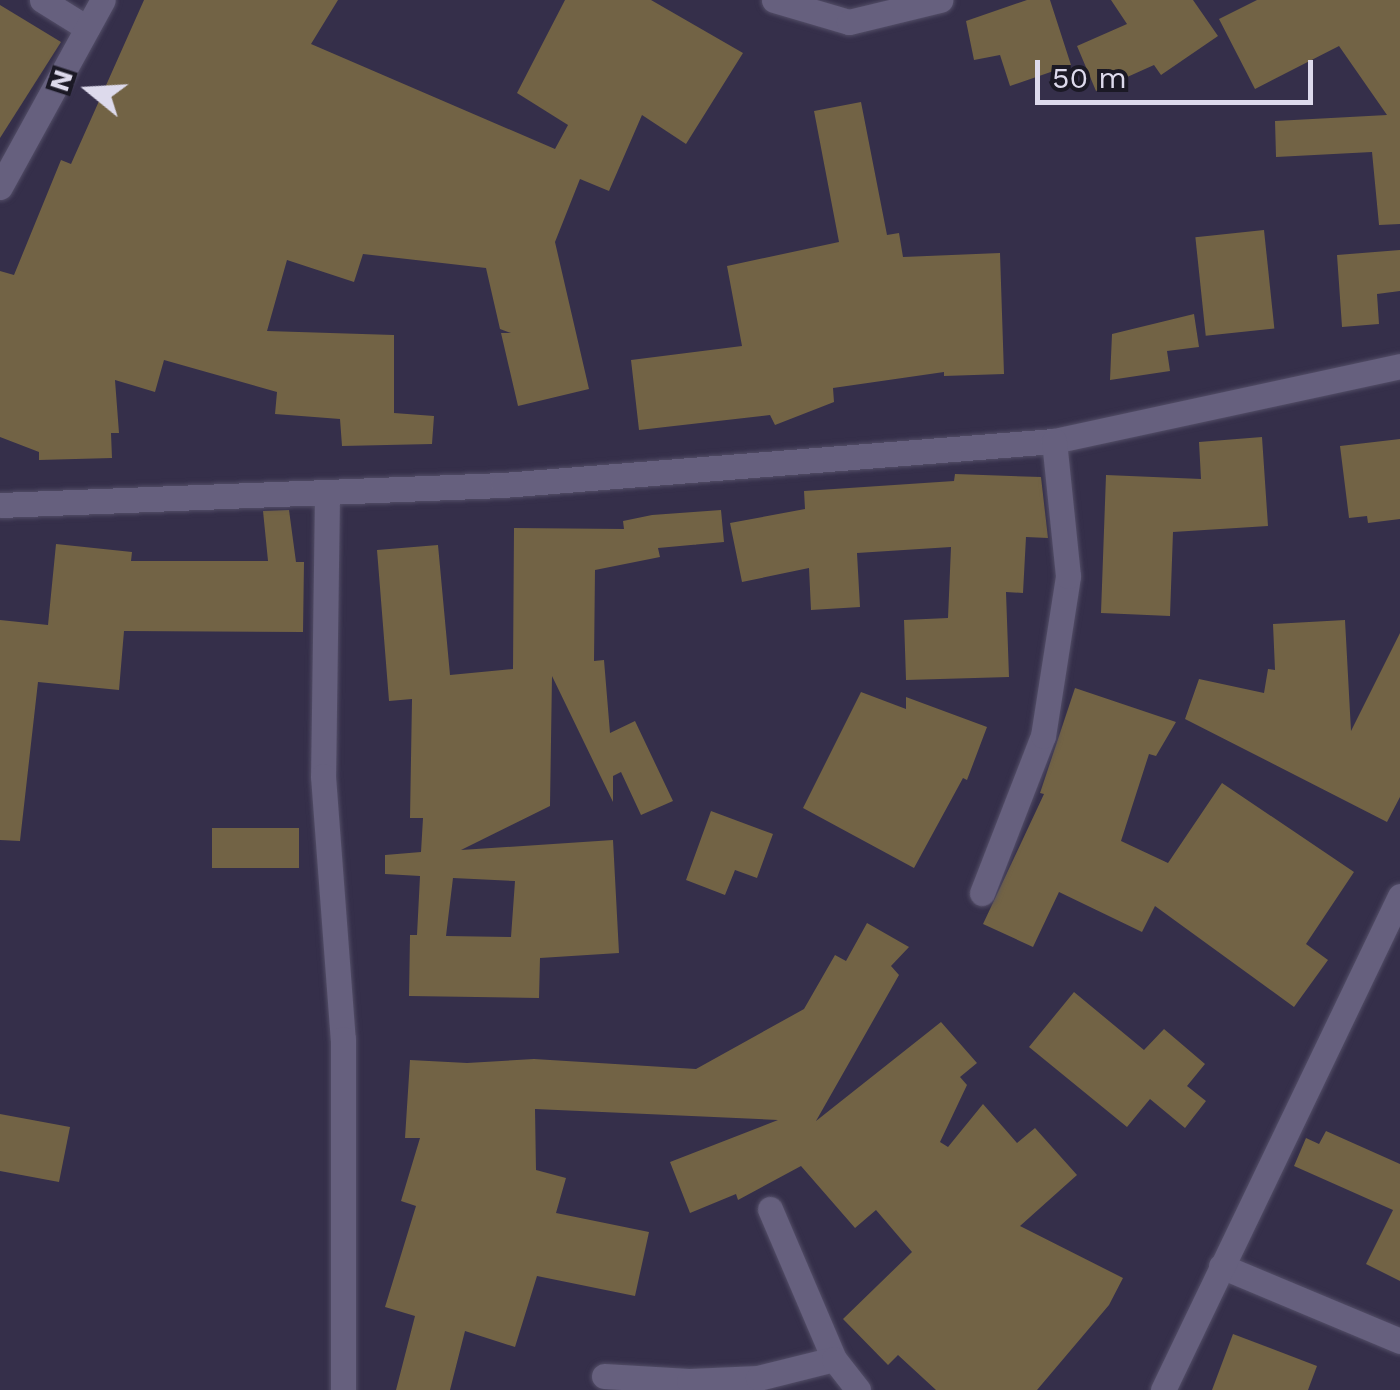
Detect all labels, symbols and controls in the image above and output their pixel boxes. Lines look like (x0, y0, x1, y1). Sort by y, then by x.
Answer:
north arrow (40, 40, 140, 140)
scale bar (1040, 40, 1318, 102)
text: 50 m (1052, 60, 1127, 95)
text: N (42, 66, 80, 96)

